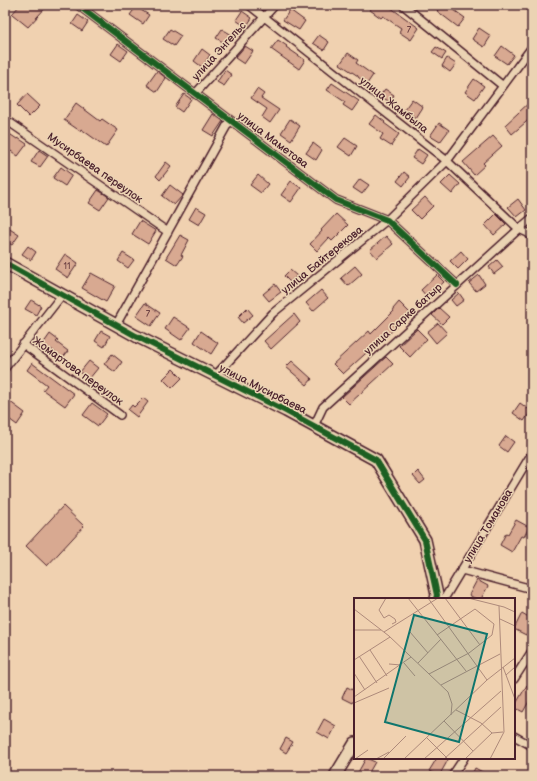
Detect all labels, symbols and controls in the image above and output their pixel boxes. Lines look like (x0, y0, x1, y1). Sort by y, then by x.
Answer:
street label: улица Энгельс (189, 18, 249, 83)
house number: 7 (407, 25, 412, 36)
street label: улица Жамбыла (357, 74, 431, 136)
street label: улица Маметова (235, 109, 311, 171)
street label: Мусирбаева переулок (45, 130, 145, 206)
street label: улица Байтерекова (279, 223, 366, 297)
house number: 11 (64, 261, 70, 272)
street label: улица Сарке батыр (361, 280, 445, 357)
house number: 7 (146, 309, 151, 320)
street label: Жомартова переулок (30, 334, 126, 408)
street label: улица Мусирбаева (217, 361, 309, 417)
street label: улица Томанова (461, 486, 515, 565)
inset map (354, 598, 515, 759)

